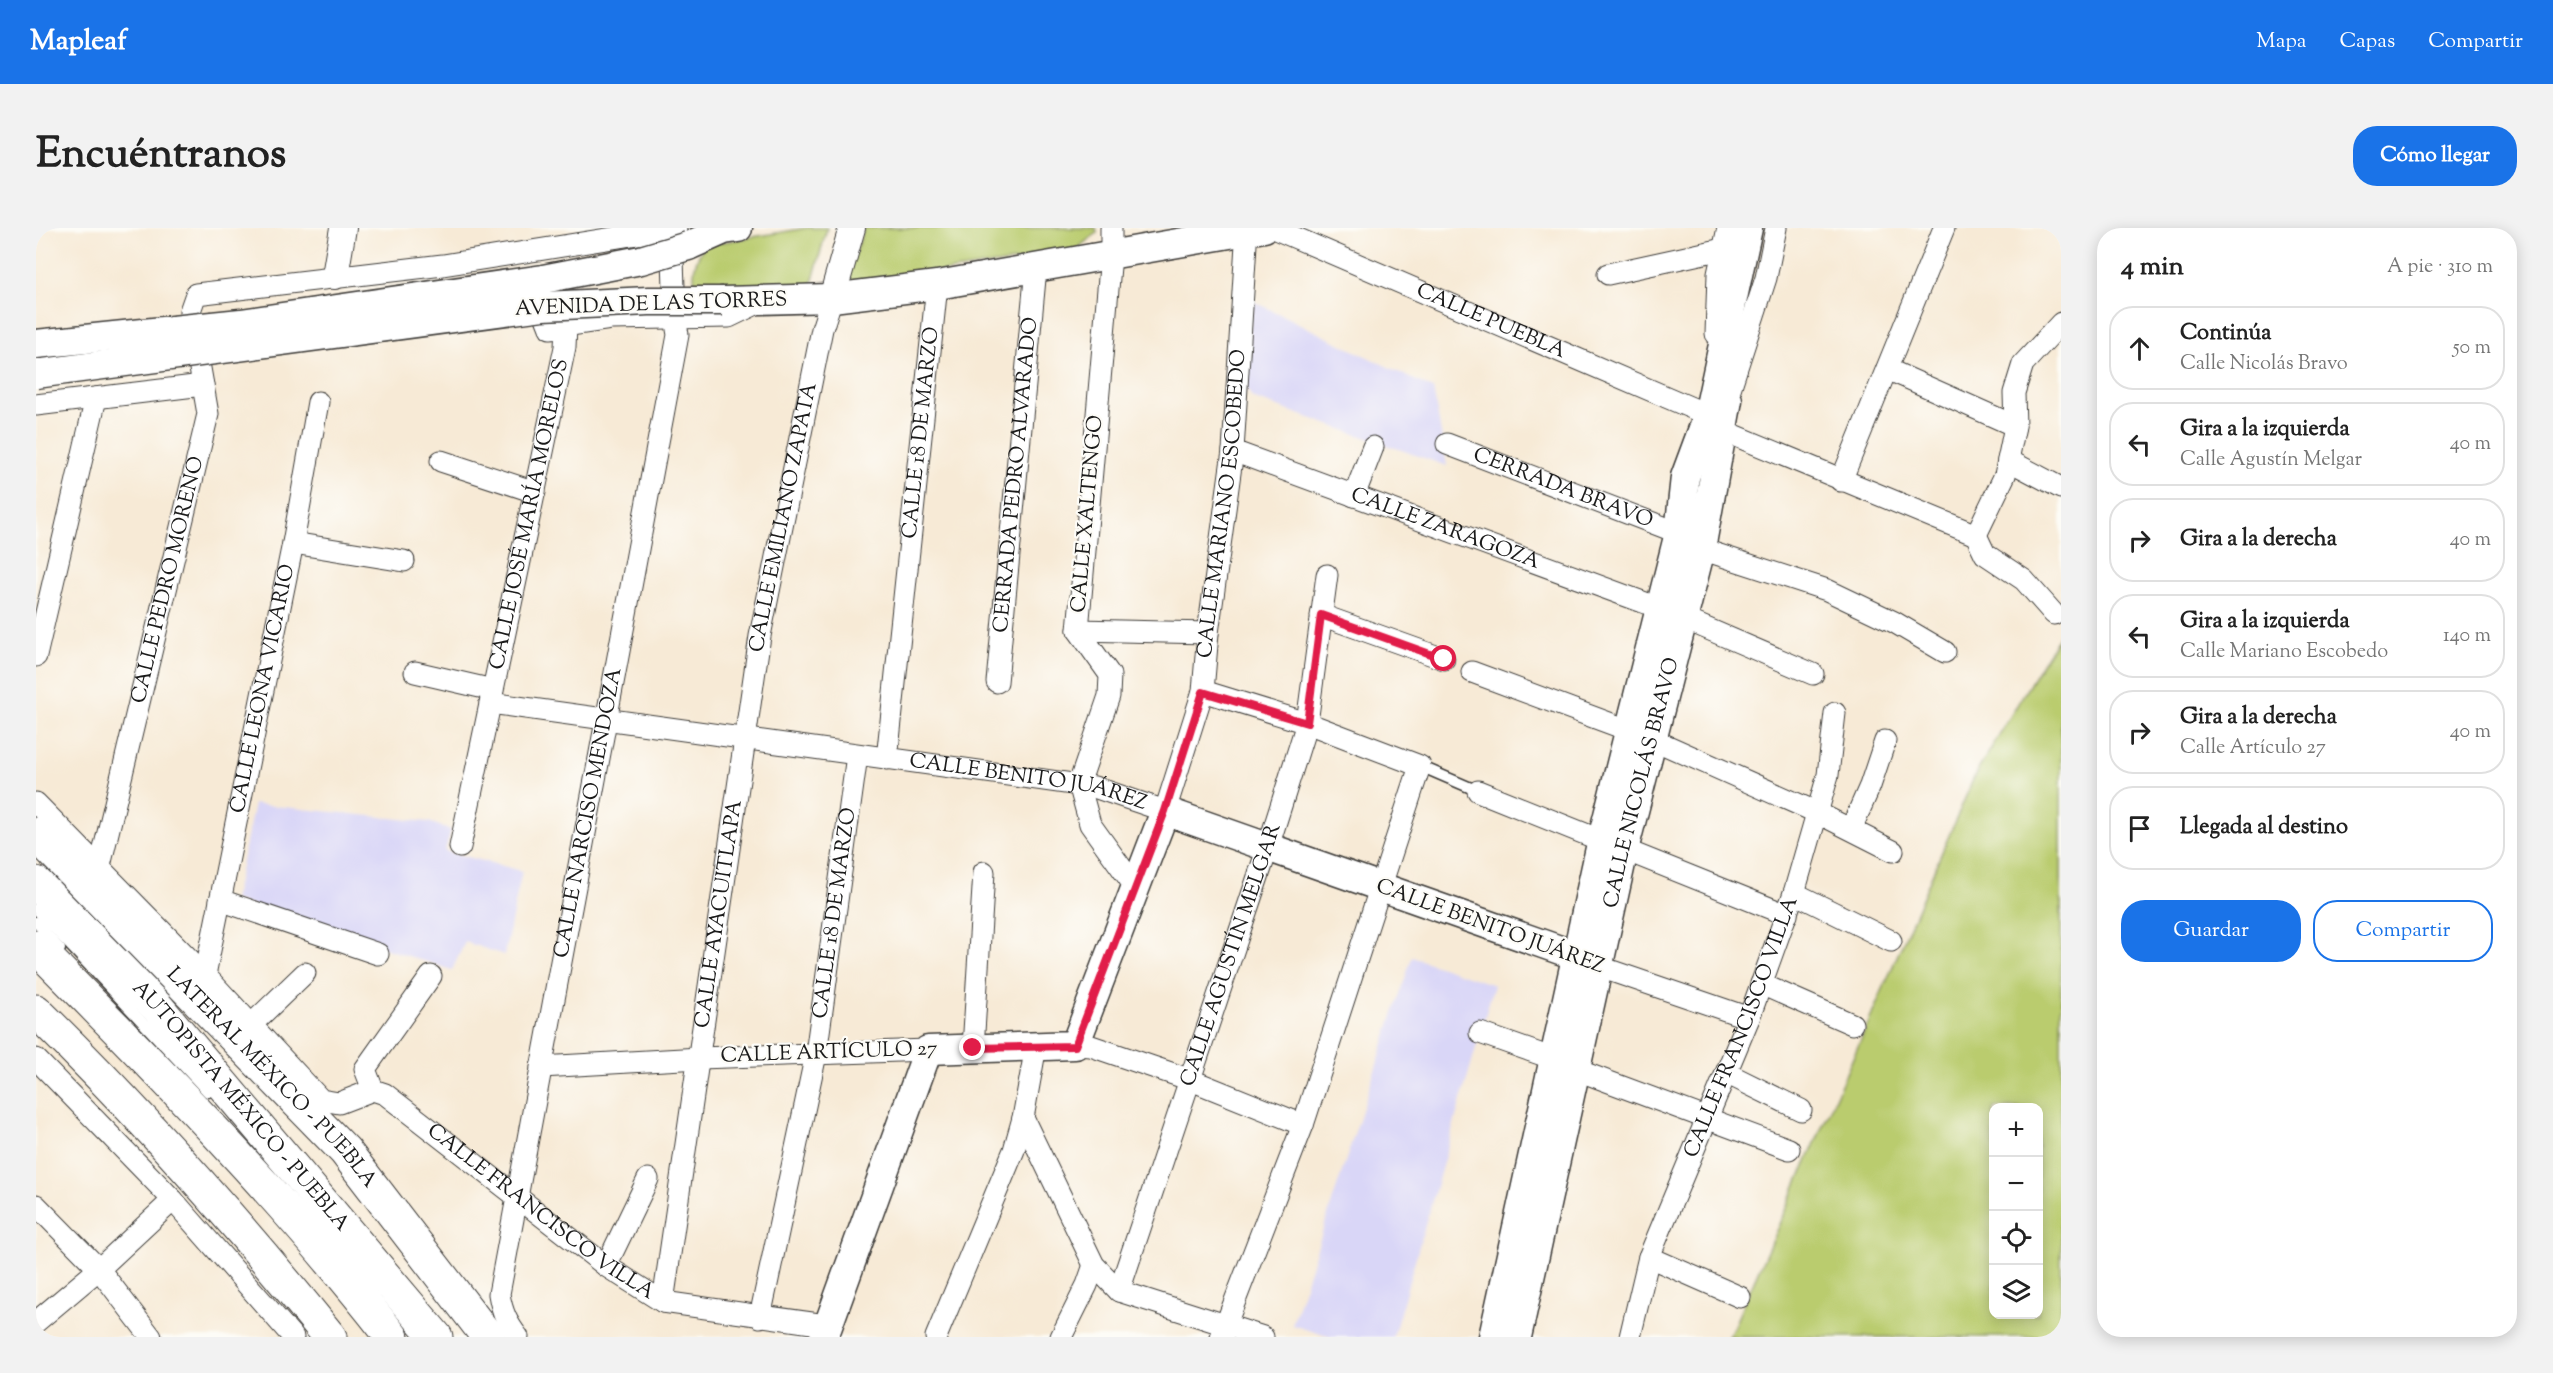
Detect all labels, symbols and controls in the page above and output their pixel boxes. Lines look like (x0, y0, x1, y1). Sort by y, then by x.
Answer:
text: Mapleaf (30, 22, 127, 62)
text: Mapa (2256, 27, 2306, 57)
text: Capas (2339, 27, 2395, 57)
text: Compartir (2428, 27, 2523, 57)
text: Encuéntranos (36, 126, 286, 186)
button: Cómo llegar (2353, 126, 2517, 186)
text: 4 min (2121, 249, 2184, 286)
text: A pie · 310 m (2387, 253, 2493, 282)
street label: CALLE PUEBLA (1411, 276, 1570, 367)
street label: AVENIDA DE LAS TORRES (514, 285, 788, 325)
street label: CERRADA PEDRO ALVARADO (987, 316, 1046, 634)
text: Continúa (2180, 318, 2271, 350)
street label: CALLE 18 DE MARZO (895, 325, 947, 540)
icon: ahead (2123, 332, 2156, 365)
text: 50 m (2453, 334, 2491, 363)
street label: CALLE MARIANO ESCOBEDO (1191, 348, 1254, 659)
text: Calle Nicolás Bravo (2180, 350, 2348, 379)
street label: CALLE JOSÉ MARÍA MORELOS (483, 356, 577, 672)
street label: CALLE EMILIANO ZAPATA (743, 380, 826, 654)
street label: CALLE XALTENGO (1064, 414, 1112, 614)
text: Gira a la izquierda (2180, 414, 2350, 446)
icon: left (2123, 428, 2156, 461)
text: 40 m (2450, 430, 2491, 459)
street label: CERRADA BRAVO (1468, 440, 1657, 537)
text: Calle Agustín Melgar (2180, 446, 2362, 475)
street label: CALLE PEDRO MORENO (124, 454, 212, 707)
street label: CALLE ZARAGOZA (1346, 481, 1544, 578)
icon: right (2123, 524, 2156, 557)
text: Gira a la derecha (2180, 524, 2337, 556)
text: 40 m (2450, 526, 2491, 555)
street label: CALLE LEONA VICARIO (223, 562, 303, 816)
text: Gira a la izquierda (2180, 606, 2350, 638)
icon: left (2123, 620, 2156, 653)
text: 140 m (2443, 622, 2491, 651)
text: Calle Mariano Escobedo (2180, 638, 2388, 667)
route start (1430, 645, 1456, 671)
street label: CALLE NICOLÁS BRAVO (1597, 654, 1688, 911)
street label: CALLE NARCISO MENDOZA (547, 665, 631, 960)
text: Gira a la derecha (2180, 702, 2337, 734)
icon: right (2123, 716, 2156, 749)
text: 40 m (2450, 718, 2491, 747)
text: Calle Artículo 27 (2180, 734, 2326, 763)
street label: CALLE BENITO JUÁREZ (907, 746, 1151, 819)
street label: CALLE AYACUITLAPA (688, 798, 751, 1030)
street label: CALLE 18 DE MARZO (806, 806, 865, 1021)
icon: arrive (2123, 812, 2156, 845)
text: Llegada al destino (2180, 812, 2348, 844)
street label: CALLE AGUSTÍN MELGAR (1174, 820, 1289, 1091)
street label: CALLE BENITO JUÁREZ (1372, 872, 1608, 982)
street label: CALLE FRANCISCO VILLA (1677, 893, 1806, 1163)
button: Guardar (2121, 900, 2301, 962)
button: Compartir (2313, 900, 2493, 962)
street label: LATERAL MÉXICO - PUEBLA (159, 961, 384, 1195)
street label: AUTOPISTA MÉXICO - PUEBLA (125, 974, 356, 1239)
street label: CALLE ARTÍCULO 27 (720, 1034, 938, 1072)
route end (959, 1034, 985, 1060)
map controls (1989, 1103, 2043, 1319)
button: + (1989, 1103, 2043, 1157)
street label: CALLE FRANCISCO VILLA (420, 1117, 660, 1308)
button: − (1989, 1157, 2043, 1211)
button: locate (1989, 1211, 2043, 1265)
button: layers (1989, 1265, 2043, 1319)

